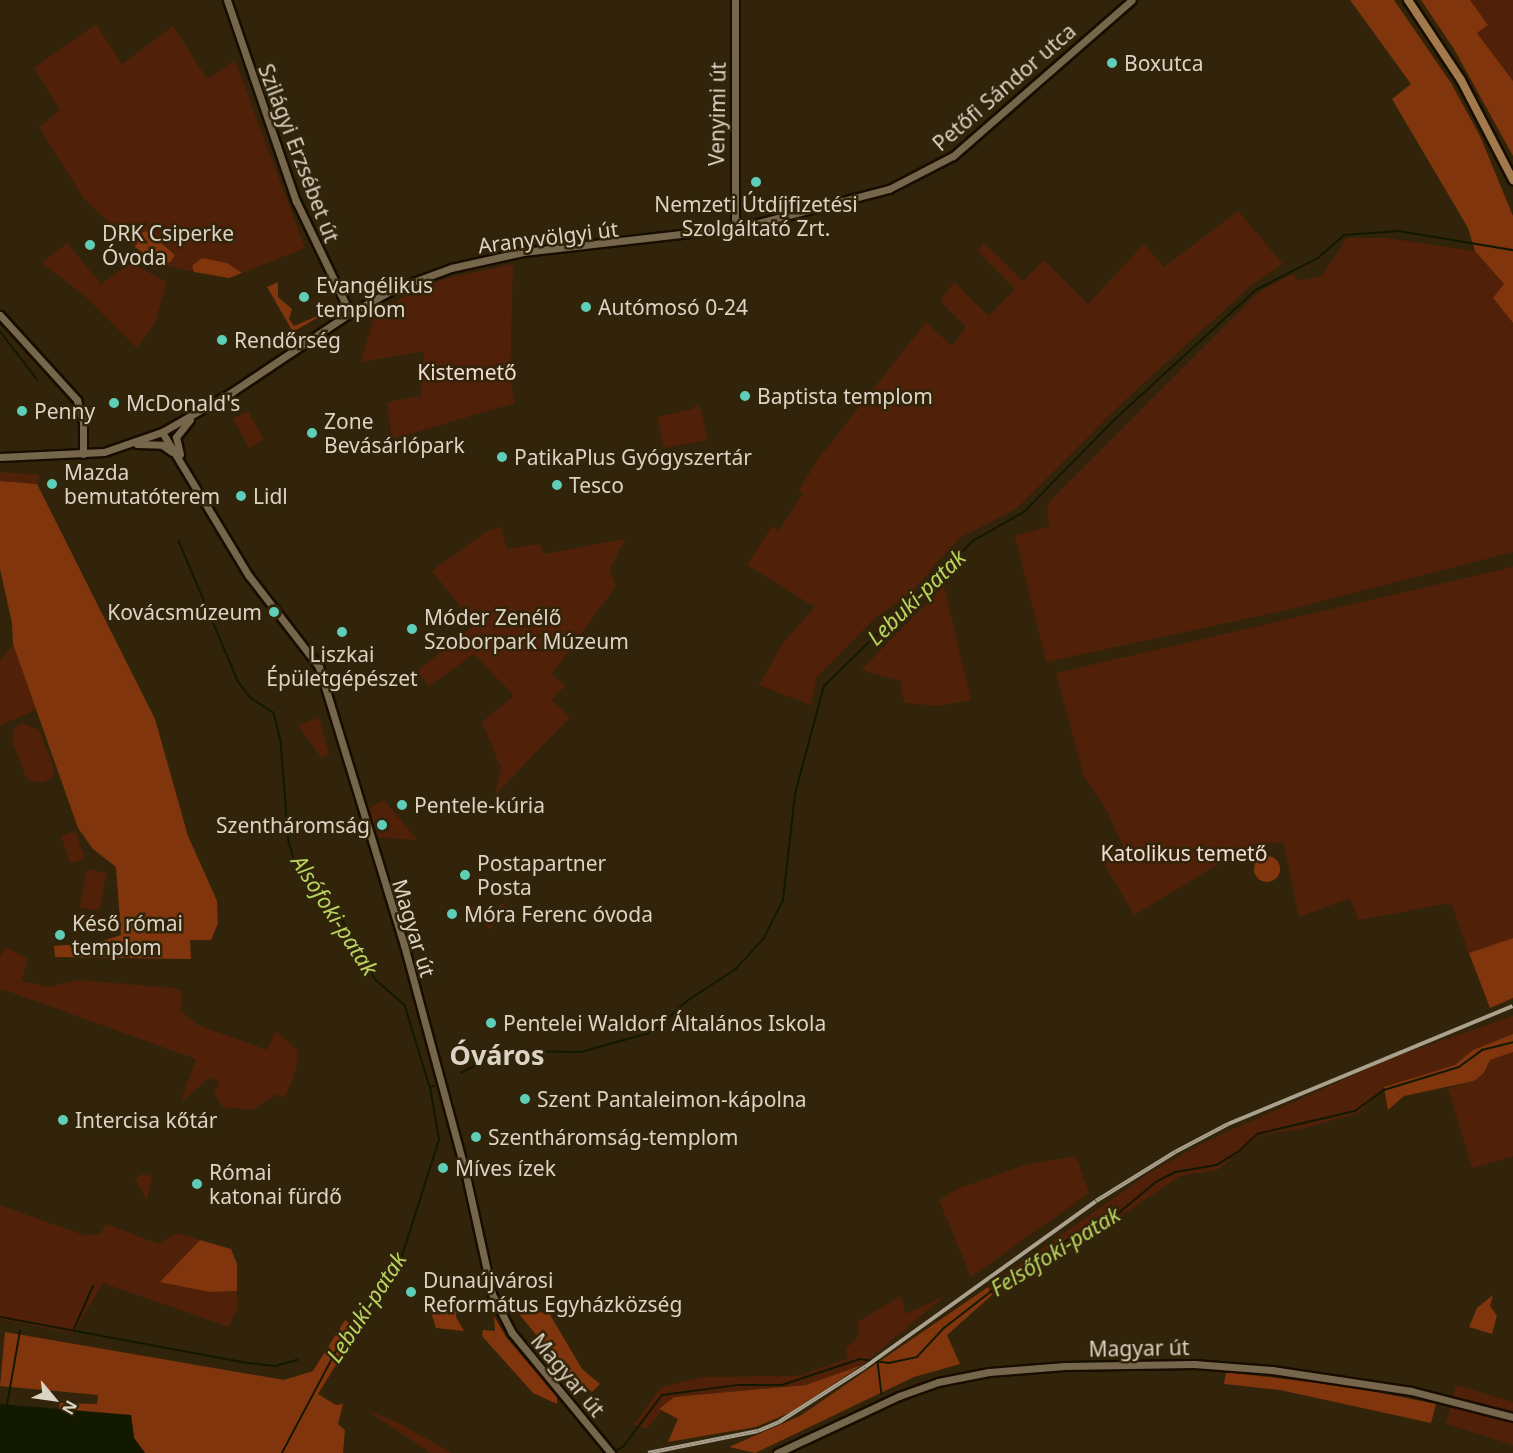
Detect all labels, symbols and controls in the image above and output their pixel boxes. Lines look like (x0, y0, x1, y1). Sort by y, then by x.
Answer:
street label: Petőfi Sándor utca (927, 18, 1081, 156)
place label: Boxutca (1124, 50, 1203, 76)
marker: Boxutca (1105, 56, 1119, 70)
street label: Szilágyi Erzsébet út (253, 60, 345, 246)
street label: Venyimi út (703, 62, 731, 166)
marker: Nemzeti Útdíjfizetési Szolgáltató Zrt. (749, 175, 763, 189)
place label: Nemzeti Útdíjfizetési Szolgáltató Zrt. (654, 191, 858, 241)
street label: Aranyvölgyi út (476, 216, 620, 258)
place label: DRK Csiperke Óvoda (102, 220, 234, 270)
marker: DRK Csiperke Óvoda (83, 238, 97, 252)
place label: Evangélikus templom (316, 272, 433, 322)
marker: Evangélikus templom (297, 290, 311, 304)
place label: Autómosó 0-24 (598, 294, 748, 320)
marker: Autómosó 0-24 (579, 300, 593, 314)
place label: Rendőrség (234, 327, 341, 353)
marker: Rendőrség (215, 333, 229, 347)
park label: Kistemető (417, 359, 517, 385)
place label: Baptista templom (757, 383, 933, 409)
marker: Baptista templom (738, 389, 752, 403)
place label: McDonald's (126, 390, 240, 416)
marker: McDonald's (107, 396, 121, 410)
place label: Penny (34, 398, 95, 424)
marker: Penny (15, 404, 29, 418)
place label: Zone Bevásárlópark (324, 408, 465, 458)
marker: Zone Bevásárlópark (305, 426, 319, 440)
place label: PatikaPlus Gyógyszertár (514, 444, 752, 470)
marker: PatikaPlus Gyógyszertár (495, 450, 509, 464)
place label: Mazda bemutatóterem (64, 459, 220, 509)
place label: Tesco (569, 472, 624, 498)
marker: Mazda bemutatóterem (45, 477, 59, 491)
marker: Tesco (550, 478, 564, 492)
place label: Lidl (253, 483, 288, 509)
marker: Lidl (234, 489, 248, 503)
water label: Lebuki-patak (861, 544, 971, 650)
place label: Kovácsmúzeum (107, 599, 262, 625)
place label: Móder Zenélő Szoborpark Múzeum (424, 604, 629, 654)
marker: Kovácsmúzeum (267, 605, 281, 619)
marker: Móder Zenélő Szoborpark Múzeum (405, 622, 419, 636)
marker: Liszkai Épületgépészet (335, 625, 349, 639)
place label: Liszkai Épületgépészet (266, 641, 418, 691)
place label: Pentele-kúria (414, 792, 545, 818)
marker: Pentele-kúria (395, 798, 409, 812)
place label: Szentháromság (216, 812, 370, 838)
marker: Szentháromság (375, 818, 389, 832)
park label: Katolikus temető (1101, 840, 1267, 866)
water label: Alsófoki-patak (286, 850, 384, 980)
place label: Postapartner Posta (477, 850, 606, 900)
marker: Postapartner Posta (458, 868, 472, 882)
street label: Magyar út (387, 876, 441, 980)
place label: Móra Ferenc óvoda (464, 901, 653, 927)
marker: Móra Ferenc óvoda (445, 907, 459, 921)
place label: Késő római templom (72, 910, 183, 960)
marker: Késő római templom (53, 928, 67, 942)
place label: Pentelei Waldorf Általános Iskola (503, 1010, 826, 1036)
marker: Pentelei Waldorf Általános Iskola (484, 1016, 498, 1030)
district label: Óváros (450, 1039, 544, 1071)
place label: Szent Pantaleimon-kápolna (537, 1086, 807, 1112)
marker: Szent Pantaleimon-kápolna (518, 1092, 532, 1106)
place label: Intercisa kőtár (75, 1107, 218, 1133)
marker: Intercisa kőtár (56, 1113, 70, 1127)
place label: Szentháromság-templom (488, 1124, 738, 1150)
marker: Szentháromság-templom (469, 1130, 483, 1144)
place label: Míves ízek (455, 1155, 556, 1181)
place label: Római katonai fürdő (209, 1159, 342, 1209)
marker: Míves ízek (436, 1161, 450, 1175)
marker: Római katonai fürdő (190, 1177, 204, 1191)
water label: Felsőfoki-patak (985, 1201, 1125, 1301)
water label: Lebuki-patak (321, 1247, 411, 1367)
place label: Dunaújvárosi Református Egyházközség (423, 1267, 682, 1317)
marker: Dunaújvárosi Református Egyházközség (404, 1285, 418, 1299)
street label: Magyar út (526, 1328, 610, 1422)
street label: Magyar út (1088, 1335, 1190, 1361)
north arrow (24, 1369, 84, 1429)
text: N (57, 1397, 83, 1419)

